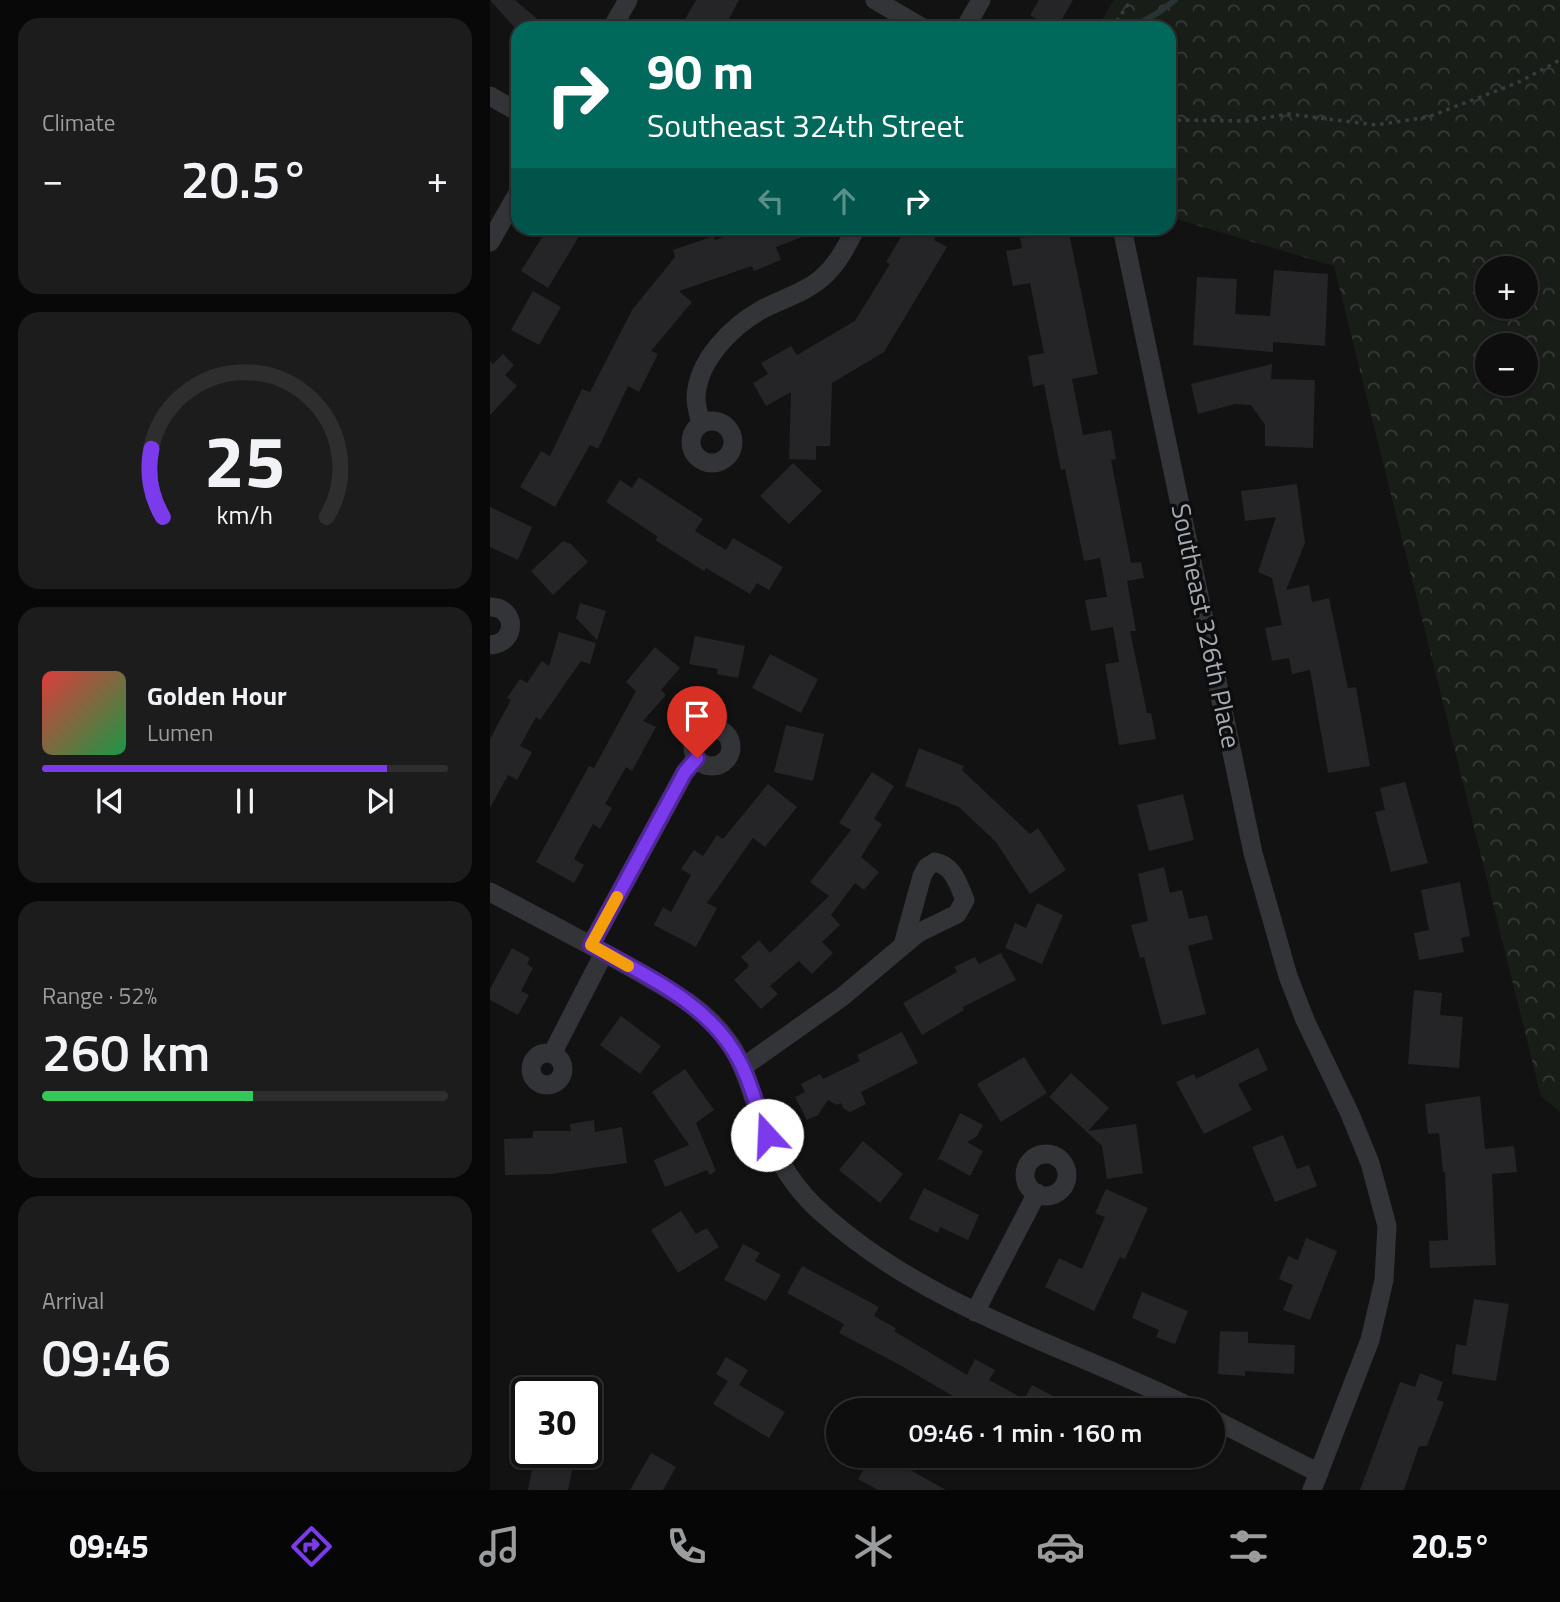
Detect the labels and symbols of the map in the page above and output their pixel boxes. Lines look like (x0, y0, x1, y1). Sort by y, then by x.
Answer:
street label: Southeast 326th Place (1162, 500, 1251, 752)
pin (667, 686, 727, 758)
position arrow (730, 1098, 804, 1172)
speed limit sign: 30 (511, 1377, 602, 1468)

